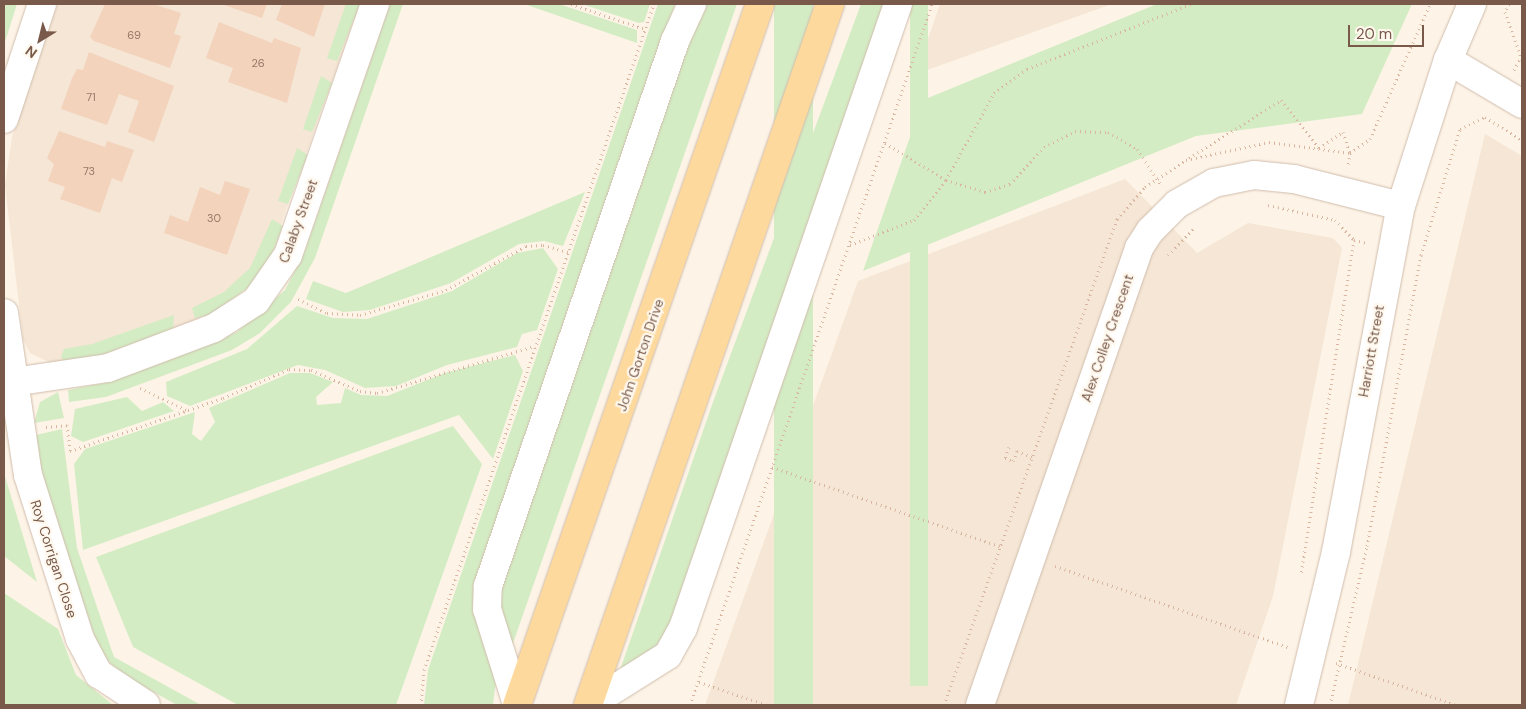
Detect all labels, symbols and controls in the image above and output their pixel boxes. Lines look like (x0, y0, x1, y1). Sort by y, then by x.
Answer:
north arrow (15, 15, 65, 65)
scale bar (1351, 15, 1427, 47)
text: 20 m (1356, 24, 1392, 44)
house number: 69 (127, 28, 141, 42)
text: N (22, 42, 41, 62)
house number: 26 (251, 56, 265, 70)
house number: 71 (86, 90, 96, 104)
house number: 73 (83, 164, 95, 178)
street label: Calaby Street (275, 177, 321, 265)
house number: 30 (207, 211, 221, 225)
street label: Alex Colley Crescent (1077, 272, 1137, 404)
street label: John Gorton Drive (613, 297, 667, 413)
street label: Harriott Street (1355, 304, 1387, 398)
street label: Roy Corrigan Close (27, 498, 81, 620)

